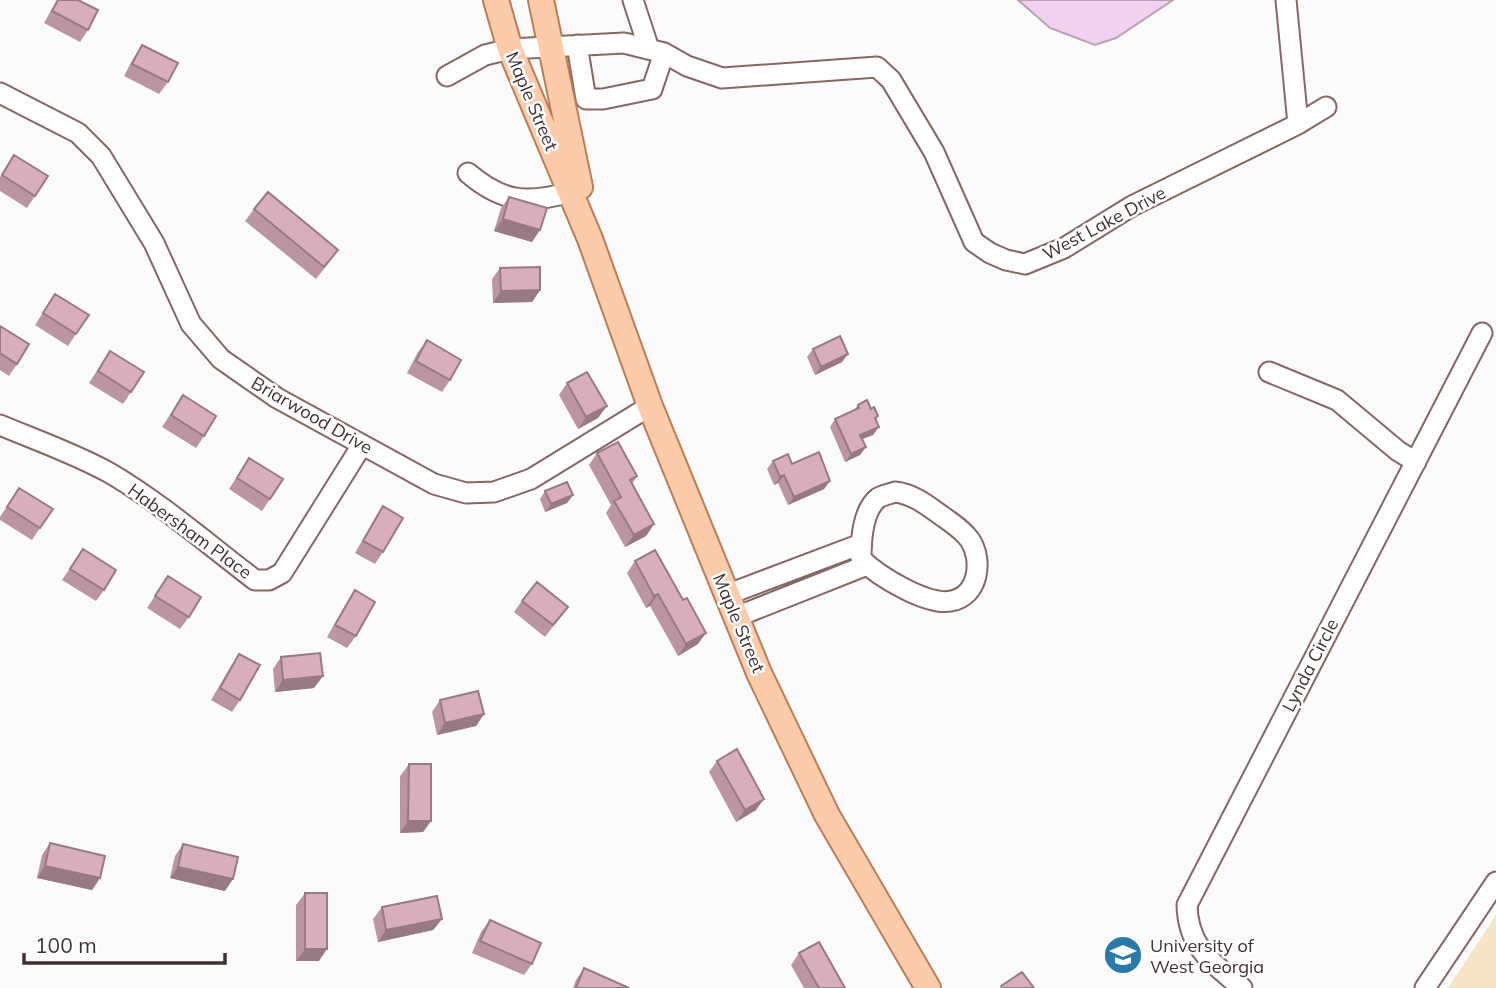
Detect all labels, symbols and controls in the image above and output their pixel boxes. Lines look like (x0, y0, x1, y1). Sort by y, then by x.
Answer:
street label: Maple Street (501, 48, 563, 154)
street label: West Lake Drive (1038, 181, 1170, 265)
street label: Briarwood Drive (247, 371, 377, 459)
street label: Habersham Place (123, 478, 257, 584)
street label: Maple Street (708, 570, 770, 676)
street label: Lynda Circle (1277, 615, 1343, 715)
scale bar (24, 922, 226, 966)
text: 100 m (35, 932, 97, 958)
school or university icon: University of West Georgia (1102, 934, 1144, 976)
place label: University of West Georgia (1150, 934, 1264, 978)

